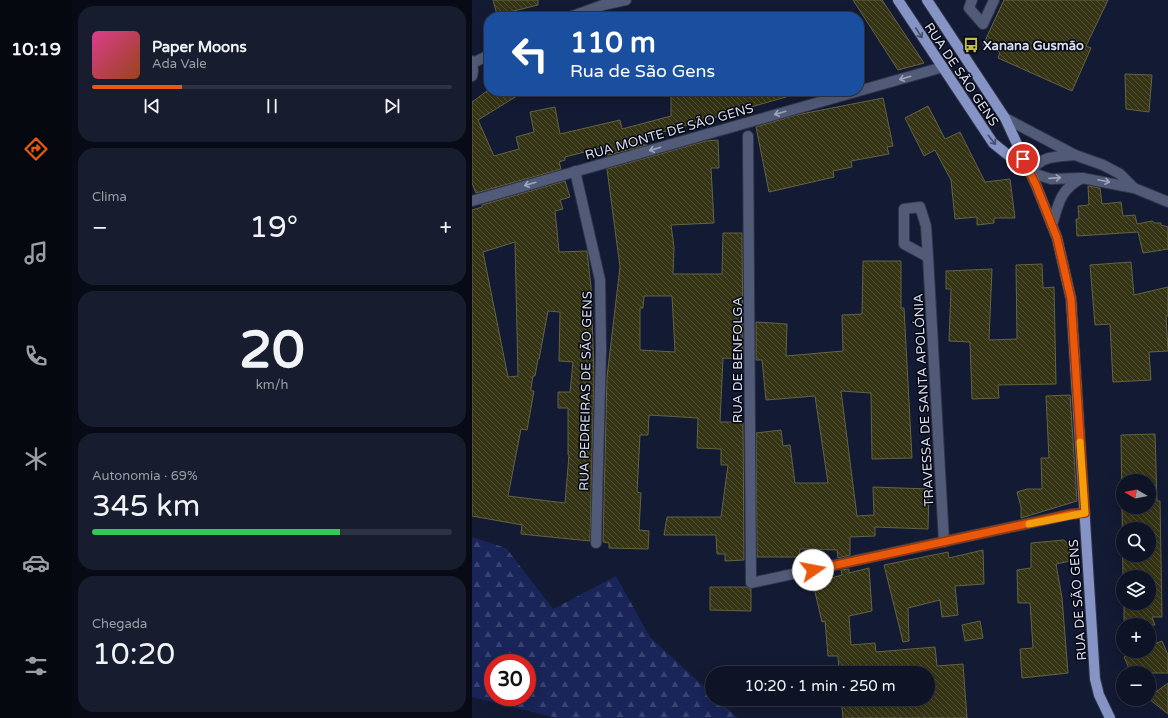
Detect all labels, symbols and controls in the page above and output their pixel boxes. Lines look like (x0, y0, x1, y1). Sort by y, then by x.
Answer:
street label: RUA DE SÃO GENS (921, 20, 1002, 129)
text: 110 m (570, 26, 656, 60)
one-way arrow (915, 27, 923, 38)
icon: left (504, 28, 556, 80)
bus stop icon: Xanana Gusmão (962, 36, 980, 54)
text: 10:19 (11, 38, 61, 60)
text: Paper Moons (152, 38, 247, 56)
place label: Xanana Gusmão (983, 38, 1084, 54)
text: Ada Vale (152, 56, 207, 72)
text: Rua de São Gens (570, 60, 715, 82)
one-way arrow (899, 75, 912, 82)
icon: previous (141, 95, 163, 117)
icon: pause (261, 95, 283, 117)
icon: next (381, 95, 403, 117)
street label: RUA MONTE DE SÃO GENS (583, 100, 755, 164)
one-way arrow (774, 110, 787, 117)
icon: directions (22, 135, 50, 163)
one-way arrow (988, 135, 996, 146)
pin (1006, 142, 1040, 176)
one-way arrow (649, 146, 662, 153)
icon: arrive (1012, 148, 1034, 170)
one-way arrow (1048, 174, 1061, 181)
one-way arrow (1097, 178, 1110, 186)
one-way arrow (524, 181, 537, 188)
text: Clima (92, 189, 127, 205)
text: 19° (249, 209, 298, 246)
text: − (92, 215, 108, 241)
text: + (440, 215, 452, 241)
icon: music (22, 239, 50, 267)
street label: RUA PEDREIRAS DE SÃO GENS (576, 291, 596, 491)
street label: TRAVESSA DE SANTA APOLÓNIA (910, 293, 938, 507)
street label: RUA DE BENFOLGA (730, 297, 746, 423)
text: 20 (239, 319, 305, 382)
icon: phone (22, 342, 50, 370)
text: km/h (256, 377, 288, 393)
icon: climate (22, 445, 50, 473)
text: Autonomia · 69% (92, 468, 198, 484)
north arrow (1116, 474, 1156, 514)
map controls (1116, 474, 1156, 706)
text: 345 km (92, 488, 200, 525)
button: search (1116, 522, 1156, 562)
street label: RUA DE SÃO GENS (1066, 539, 1090, 661)
icon: car (22, 549, 50, 577)
position arrow (792, 549, 834, 591)
button: layers (1116, 570, 1156, 610)
text: Chegada (92, 616, 147, 632)
button: + (1116, 618, 1156, 658)
text: 10:20 (92, 636, 175, 673)
icon: filters (22, 652, 50, 680)
speed limit sign: 30 (484, 654, 536, 706)
button: − (1116, 666, 1156, 706)
text: 10:20 · 1 min · 250 m (745, 677, 895, 695)

